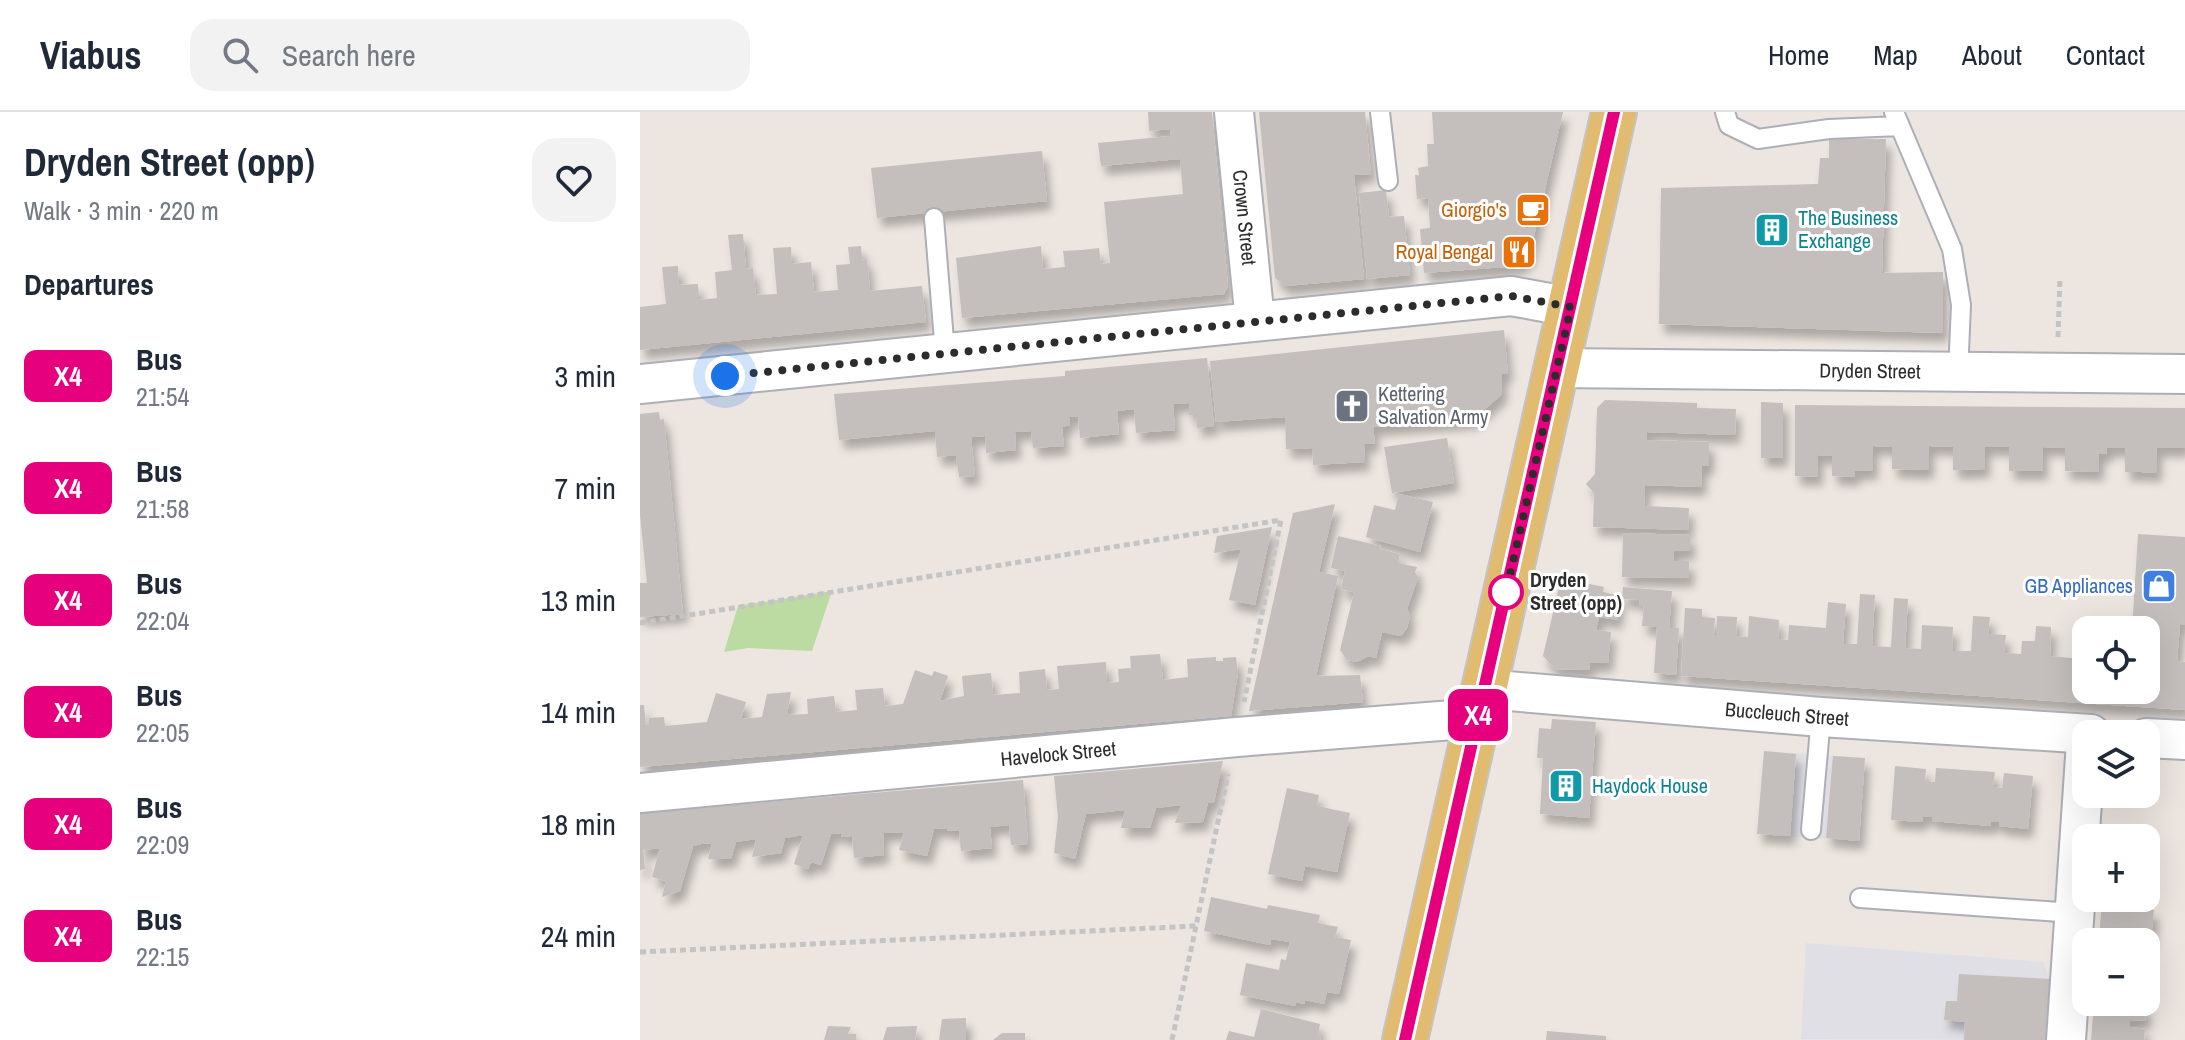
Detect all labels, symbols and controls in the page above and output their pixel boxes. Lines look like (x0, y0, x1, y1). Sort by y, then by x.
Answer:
search box (190, 19, 750, 91)
text: Viabus (40, 30, 142, 81)
icon: search (218, 33, 262, 77)
text: Search here (282, 35, 416, 75)
text: Home (1768, 36, 1829, 74)
text: Map (1873, 36, 1918, 74)
text: About (1962, 36, 2022, 74)
text: Contact (2066, 36, 2145, 74)
text: Dryden Street (opp) (24, 137, 315, 188)
button: heart (532, 138, 616, 222)
street label: Crown Street (1227, 168, 1263, 267)
cafe icon: Giorgio's (1514, 191, 1552, 229)
text: Walk · 3 min · 220 m (24, 193, 219, 228)
place label: Giorgio's (1441, 196, 1507, 223)
place label: The Business Exchange (1798, 204, 1898, 254)
building icon: The Business Exchange (1753, 211, 1791, 249)
restaurant icon: Royal Bengal (1500, 233, 1538, 271)
place label: Royal Bengal (1395, 238, 1493, 265)
text: Departures (24, 264, 154, 304)
text: Bus (136, 339, 182, 379)
text: 3 min (554, 356, 616, 396)
your location (705, 356, 745, 396)
text: X4 (54, 357, 82, 395)
street label: Dryden Street (1819, 357, 1921, 384)
text: 21:54 (136, 379, 189, 414)
place label: Kettering Salvation Army (1378, 380, 1489, 430)
church icon: Kettering Salvation Army (1333, 387, 1371, 425)
text: Bus (136, 451, 182, 491)
text: 7 min (554, 468, 616, 508)
text: X4 (54, 469, 82, 507)
text: 21:58 (136, 491, 189, 526)
text: Bus (136, 563, 182, 603)
place label: Dryden Street (opp) (1530, 566, 1622, 616)
shop icon: GB Appliances (2140, 567, 2178, 605)
place label: GB Appliances (2025, 572, 2133, 599)
marker: Dryden Street (opp) (1489, 575, 1523, 609)
text: 13 min (541, 580, 616, 620)
text: X4 (54, 581, 82, 619)
text: 22:04 (136, 603, 189, 638)
map controls (2072, 616, 2160, 1016)
button: locate (2072, 616, 2160, 704)
text: Bus (136, 675, 182, 715)
line badge: X4 (1442, 689, 1514, 741)
text: 14 min (541, 692, 616, 732)
text: X4 (54, 693, 82, 731)
street label: Buccleuch Street (1724, 695, 1850, 732)
text: X4 (1464, 696, 1492, 734)
text: 22:05 (136, 715, 189, 750)
button: layers (2072, 720, 2160, 808)
street label: Havelock Street (999, 734, 1117, 772)
building icon: Haydock House (1547, 767, 1585, 805)
place label: Haydock House (1592, 772, 1708, 799)
text: Bus (136, 787, 182, 827)
text: 18 min (541, 804, 616, 844)
text: X4 (54, 805, 82, 843)
button: + (2072, 824, 2160, 912)
text: 22:09 (136, 827, 189, 862)
text: Bus (136, 899, 182, 939)
text: 24 min (541, 916, 616, 956)
text: X4 (54, 917, 82, 955)
button: − (2072, 928, 2160, 1016)
text: 22:15 (136, 939, 189, 974)

